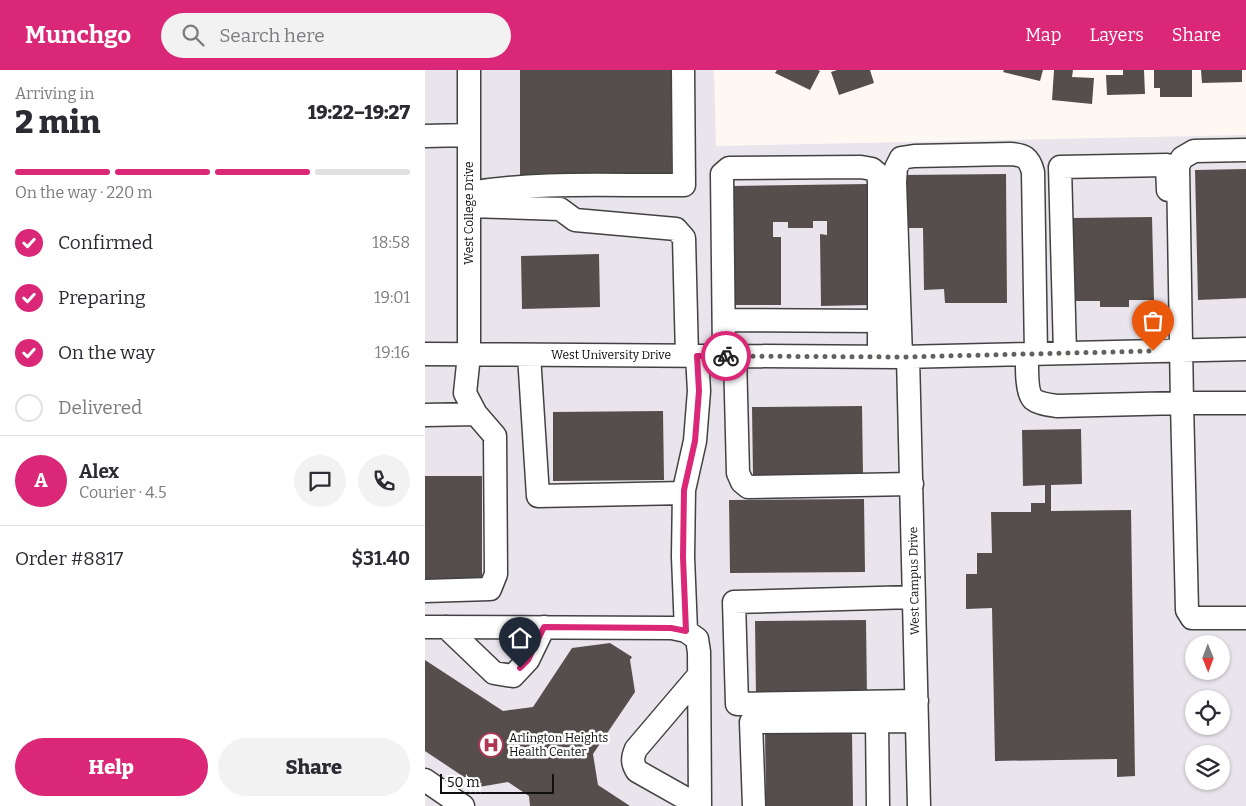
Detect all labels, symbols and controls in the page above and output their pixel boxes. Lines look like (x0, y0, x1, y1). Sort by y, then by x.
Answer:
search box (161, 13, 511, 58)
text: Munchgo (25, 21, 131, 49)
icon: search (179, 21, 207, 49)
text: Search here (219, 24, 325, 47)
text: Map (1025, 24, 1061, 46)
text: Layers (1089, 24, 1144, 46)
text: Share (1172, 24, 1221, 46)
text: Arriving in (15, 84, 94, 103)
text: 19:22–19:27 (308, 101, 410, 124)
text: 2 min (15, 103, 101, 141)
street label: West College Drive (462, 161, 476, 265)
text: On the way · 220 m (15, 183, 153, 202)
icon: check (15, 229, 43, 257)
text: Confirmed (58, 231, 153, 254)
text: 18:58 (372, 233, 410, 252)
icon: check (15, 284, 43, 312)
text: Preparing (58, 286, 146, 309)
text: 19:01 (374, 288, 410, 307)
pin (1132, 300, 1174, 351)
icon: bag (1139, 307, 1167, 335)
courier (701, 331, 751, 381)
icon: check (15, 339, 43, 367)
text: On the way (58, 341, 155, 364)
icon: bike (712, 342, 740, 370)
text: 19:16 (375, 343, 410, 362)
street label: West University Drive (551, 348, 671, 362)
text: Delivered (58, 396, 142, 419)
button: chat (294, 455, 346, 507)
button: phone (358, 455, 410, 507)
text: Alex (79, 460, 119, 483)
text: A (34, 469, 48, 492)
text: Courier · 4.5 (79, 483, 167, 502)
street label: West Campus Drive (906, 527, 922, 635)
text: Order #8817 (15, 547, 123, 570)
text: $31.40 (352, 547, 410, 570)
pin (499, 617, 541, 668)
icon: home (506, 624, 534, 652)
north arrow (1185, 635, 1230, 680)
map controls (1185, 635, 1230, 790)
button: locate (1185, 690, 1230, 735)
place label: Arlington Heights Health Center (509, 731, 608, 759)
hospital icon: Arlington Heights Health Center (478, 732, 504, 758)
button: Help (15, 738, 208, 796)
button: Share (218, 738, 410, 796)
button: layers (1185, 745, 1230, 790)
scale bar (440, 771, 554, 794)
text: 50 m (447, 774, 480, 791)

